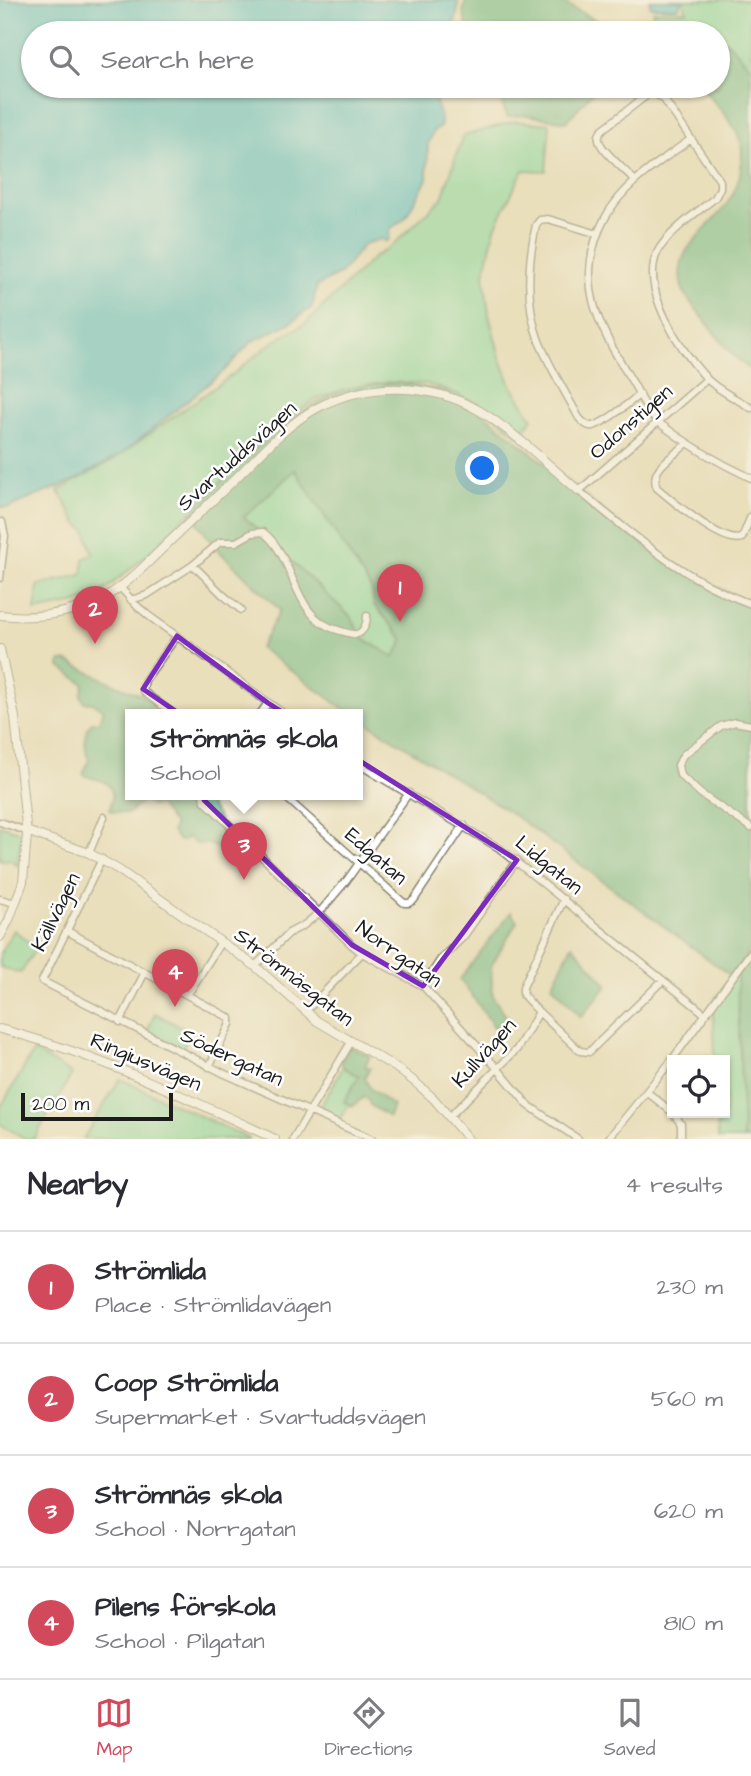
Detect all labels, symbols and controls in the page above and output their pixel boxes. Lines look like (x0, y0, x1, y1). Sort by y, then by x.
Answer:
search box (21, 21, 730, 98)
icon: search (45, 41, 83, 79)
text: Search here (101, 42, 254, 78)
street label: Odonstigen (583, 378, 680, 468)
street label: Svartuddsvägen (171, 394, 305, 519)
your location (465, 451, 499, 485)
pin: 1 (377, 564, 423, 622)
pin: 2 (72, 586, 118, 644)
popup (125, 709, 363, 800)
text: Strömnäs skola (150, 721, 338, 757)
text: School (150, 757, 221, 789)
street label: Edgatan (337, 821, 414, 893)
pin: 3 (221, 822, 267, 880)
street label: Lidgatan (508, 829, 589, 903)
street label: Källvägen (24, 868, 89, 957)
street label: Norrgatan (349, 914, 448, 996)
street label: Strömnäsgatan (227, 921, 360, 1035)
pin: 4 (152, 949, 198, 1007)
street label: Kullvägen (445, 1012, 524, 1095)
street label: Södergatan (175, 1021, 288, 1095)
street label: Ringiusvägen (85, 1026, 206, 1100)
map controls (667, 1055, 730, 1118)
button: locate (667, 1055, 730, 1118)
scale bar (21, 1090, 173, 1122)
text: 200 m (32, 1091, 89, 1118)
text: Nearby (28, 1164, 128, 1206)
text: 4 results (625, 1169, 723, 1201)
text: Strömlida (95, 1253, 206, 1289)
text: 1 (50, 1271, 52, 1303)
text: 230 m (657, 1271, 723, 1303)
text: Place · Strömlidavägen (95, 1289, 331, 1321)
text: Coop Strömlida (95, 1365, 279, 1401)
text: 2 (44, 1383, 58, 1415)
text: 560 m (651, 1383, 723, 1415)
text: Supermarket · Svartuddsvägen (95, 1401, 426, 1433)
text: Strömnäs skola (95, 1477, 282, 1513)
text: 3 (45, 1495, 57, 1527)
text: 620 m (654, 1495, 723, 1527)
text: School · Norrgatan (95, 1513, 296, 1545)
text: Pilens förskola (95, 1589, 276, 1625)
text: 4 (43, 1607, 59, 1639)
text: 810 m (664, 1607, 723, 1639)
text: School · Pilgatan (95, 1625, 265, 1657)
tab: Map (95, 1694, 133, 1763)
tab: Directions (324, 1694, 413, 1763)
tab: Saved (604, 1694, 655, 1763)

